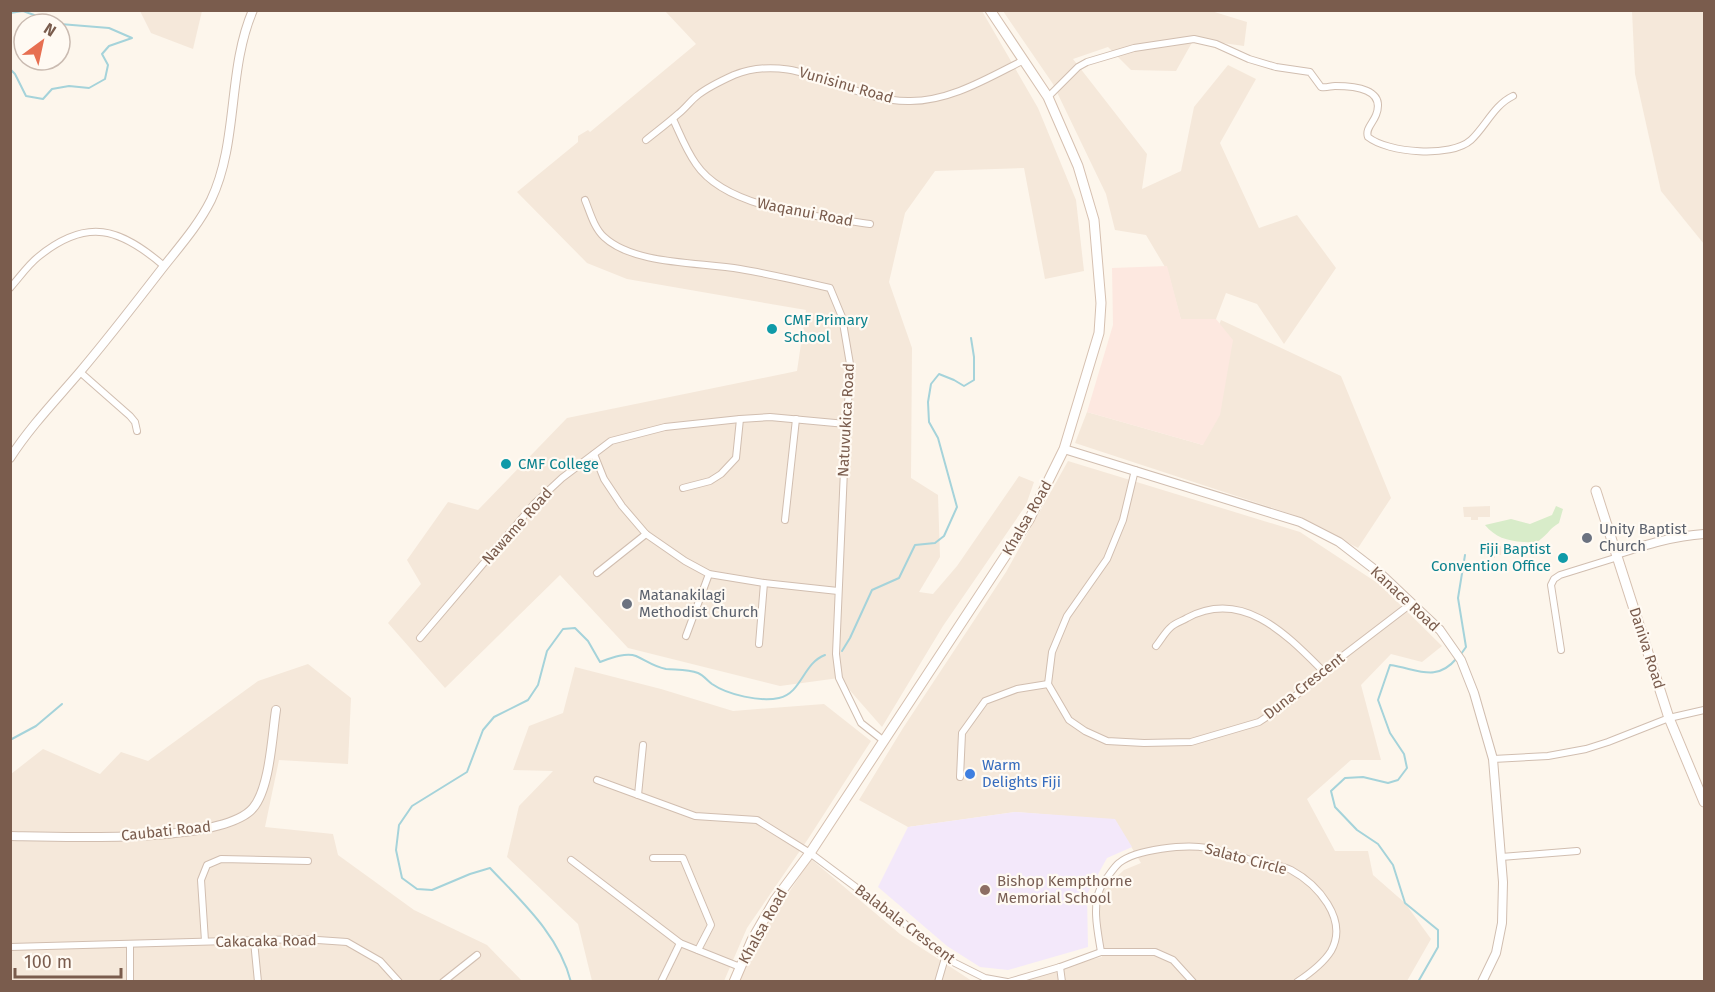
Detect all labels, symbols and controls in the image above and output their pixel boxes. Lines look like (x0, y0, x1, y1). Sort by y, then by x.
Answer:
north arrow (12, 12, 72, 72)
text: N (40, 19, 60, 41)
street label: Vunisinu Road (797, 63, 895, 107)
street label: Waqanui Road (755, 194, 855, 230)
place label: CMF Primary School (784, 311, 869, 346)
marker: CMF Primary School (765, 322, 779, 336)
street label: Natuvukica Road (834, 362, 858, 478)
place label: CMF College (518, 455, 599, 473)
marker: CMF College (499, 457, 513, 471)
street label: Khalsa Road (998, 477, 1056, 559)
street label: Nawame Road (478, 484, 556, 568)
place label: Unity Baptist Church (1599, 520, 1687, 555)
marker: Unity Baptist Church (1580, 531, 1594, 545)
place label: Fiji Baptist Convention Office (1431, 540, 1552, 575)
marker: Fiji Baptist Convention Office (1556, 551, 1570, 565)
street label: Kanace Road (1367, 563, 1443, 635)
place label: Matanakilagi Methodist Church (639, 586, 758, 621)
marker: Matanakilagi Methodist Church (620, 597, 634, 611)
street label: Daniva Road (1625, 605, 1669, 691)
street label: Duna Crescent (1260, 649, 1348, 723)
place label: Warm Delights Fiji (982, 756, 1061, 791)
marker: Warm Delights Fiji (963, 767, 977, 781)
street label: Caubati Road (120, 817, 212, 845)
street label: Salato Circle (1203, 839, 1289, 879)
place label: Bishop Kempthorne Memorial School (997, 872, 1132, 907)
street label: Balabala Crescent (851, 880, 959, 968)
marker: Bishop Kempthorne Memorial School (978, 883, 992, 897)
street label: Khalsa Road (735, 885, 791, 967)
street label: Cakacaka Road (215, 931, 317, 951)
scale bar (15, 941, 122, 979)
text: 100 m (24, 951, 72, 973)

